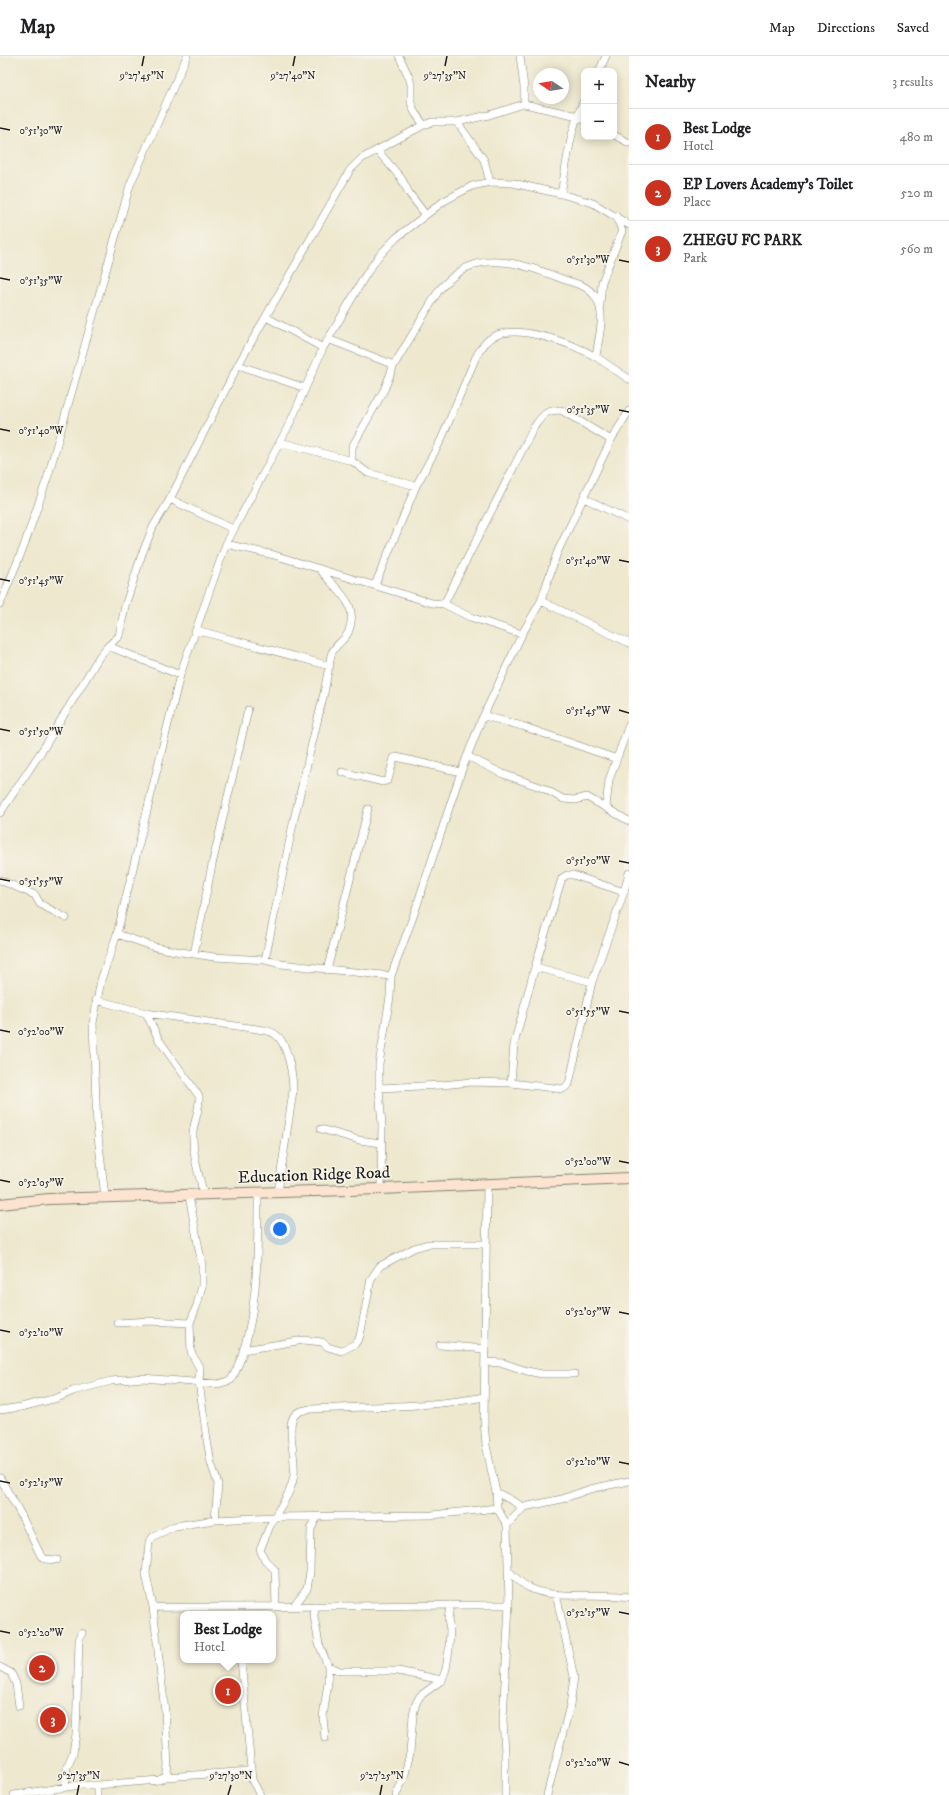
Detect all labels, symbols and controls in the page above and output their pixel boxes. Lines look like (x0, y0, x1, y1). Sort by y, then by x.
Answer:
text: Map (20, 16, 55, 39)
text: Map (769, 19, 795, 37)
text: Directions (817, 19, 875, 37)
text: Saved (897, 19, 929, 37)
north arrow (533, 68, 569, 104)
map controls (581, 68, 617, 140)
button: + (581, 68, 617, 104)
text: 9°27'45"N (119, 70, 164, 82)
text: 9°27'40"N (270, 70, 316, 82)
text: 9°27'35"N (423, 70, 466, 82)
text: Nearby (645, 71, 695, 93)
text: 3 results (892, 74, 933, 90)
button: − (581, 104, 617, 140)
text: Best Lodge (683, 119, 751, 138)
text: 0°51'30"W (19, 125, 63, 137)
text: 1 (656, 129, 660, 145)
text: 480 m (899, 129, 933, 145)
text: Hotel (683, 138, 714, 154)
text: EP Lovers Academy's Toilet (683, 175, 853, 194)
text: 2 (655, 185, 661, 201)
text: 520 m (901, 185, 933, 201)
text: Place (683, 194, 711, 210)
text: ZHEGU FC PARK (683, 231, 802, 250)
text: 3 (656, 241, 660, 257)
text: 560 m (900, 241, 933, 257)
text: Park (683, 250, 707, 266)
text: 0°51'30"W (566, 254, 610, 266)
text: 0°51'35"W (20, 275, 63, 287)
text: 0°51'35"W (567, 404, 610, 416)
text: 0°51'40"W (18, 425, 64, 437)
text: 0°51'40"W (565, 555, 611, 567)
text: 0°51'45"W (19, 575, 64, 587)
text: 0°51'45"W (566, 705, 611, 717)
text: 0°51'50"W (19, 726, 64, 738)
text: 0°51'50"W (566, 855, 611, 867)
text: 0°51'55"W (19, 876, 64, 888)
text: 0°51'55"W (566, 1006, 611, 1018)
text: 0°52'00"W (18, 1026, 65, 1038)
text: 0°52'00"W (565, 1156, 612, 1168)
street label: Education Ridge Road (238, 1161, 391, 1189)
text: 0°52'05"W (18, 1177, 65, 1189)
your location (270, 1219, 290, 1239)
text: 0°52'05"W (565, 1306, 612, 1318)
text: 0°52'10"W (19, 1327, 64, 1339)
text: 0°52'10"W (566, 1456, 611, 1468)
text: 0°52'15"W (19, 1477, 64, 1489)
text: 0°52'15"W (566, 1607, 611, 1619)
popup (180, 1611, 276, 1663)
text: Best Lodge (194, 1620, 262, 1639)
text: 0°52'20"W (18, 1627, 65, 1639)
text: Hotel (194, 1639, 225, 1655)
pin: 2 (29, 1653, 55, 1683)
pin: 1 (215, 1676, 241, 1706)
pin: 3 (40, 1705, 66, 1735)
text: 0°52'20"W (565, 1757, 612, 1769)
text: 9°27'35"N (57, 1770, 100, 1782)
text: 9°27'30"N (209, 1770, 252, 1782)
text: 9°27'25"N (359, 1770, 404, 1782)

